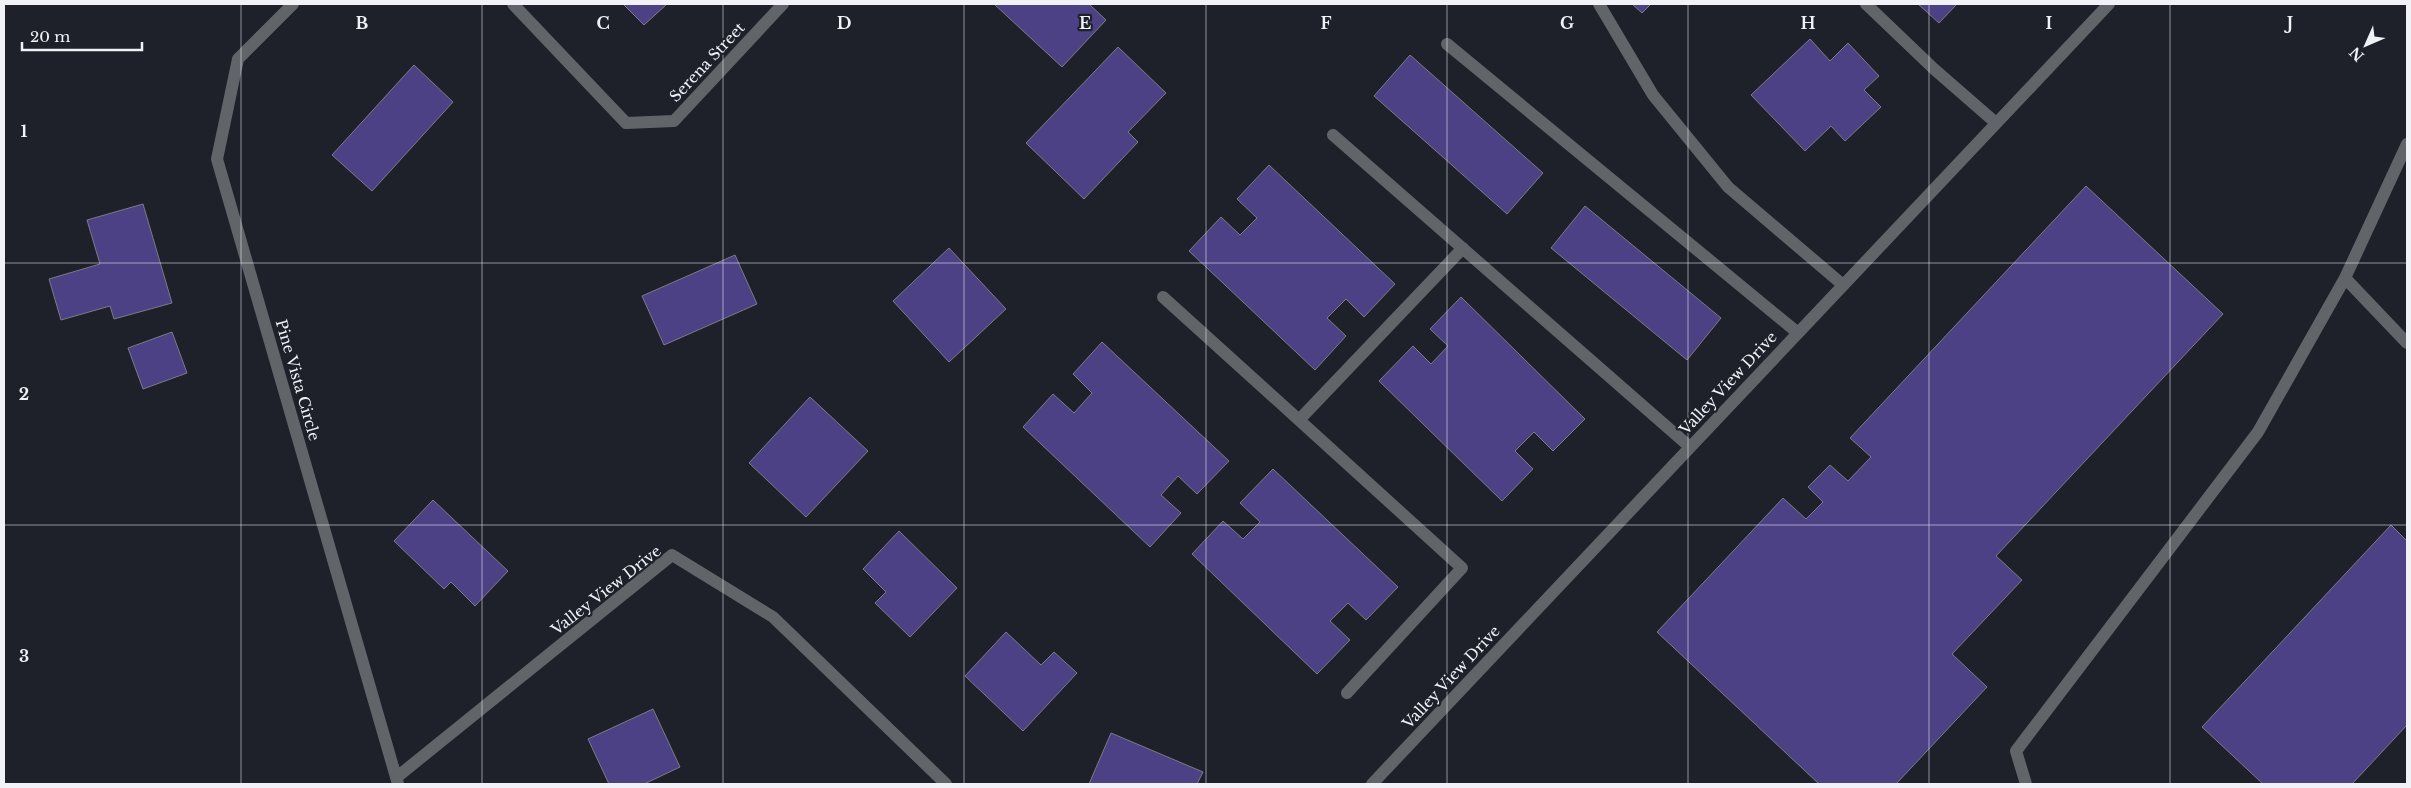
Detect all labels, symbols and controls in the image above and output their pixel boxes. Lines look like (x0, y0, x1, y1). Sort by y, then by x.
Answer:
text: B (356, 13, 369, 33)
text: C (596, 13, 610, 33)
text: D (837, 13, 851, 33)
text: E (1079, 13, 1091, 33)
text: F (1320, 13, 1332, 33)
text: G (1560, 13, 1574, 33)
text: H (1800, 13, 1816, 33)
text: I (2046, 13, 2053, 33)
text: J (2284, 13, 2293, 33)
street label: Serena Street (665, 18, 749, 106)
scale bar (22, 20, 142, 52)
north arrow (2341, 20, 2391, 70)
text: 20 m (30, 27, 70, 46)
text: N (2346, 43, 2368, 65)
text: 1 (21, 121, 28, 141)
street label: Pine Vista Circle (272, 317, 324, 443)
street label: Valley View Drive (1675, 327, 1781, 439)
text: 2 (19, 384, 29, 404)
street label: Valley View Drive (546, 541, 665, 639)
street label: Valley View Drive (1398, 621, 1504, 733)
text: 3 (19, 646, 29, 666)

